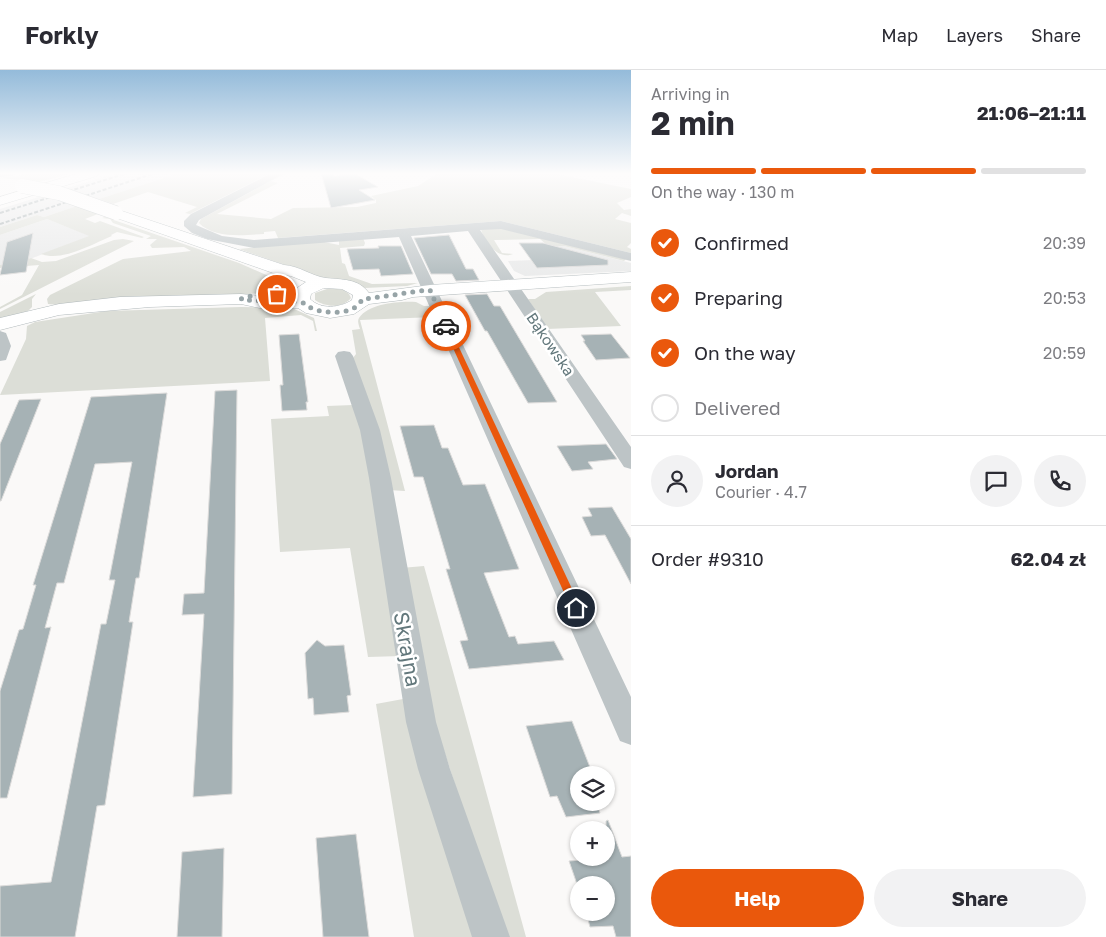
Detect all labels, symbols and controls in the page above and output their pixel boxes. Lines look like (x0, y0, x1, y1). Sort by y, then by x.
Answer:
text: Forkly (25, 20, 99, 49)
text: Map (881, 24, 918, 46)
text: Layers (946, 24, 1003, 46)
text: Share (1031, 24, 1081, 46)
text: Arriving in (651, 84, 730, 104)
text: 21:06–21:11 (977, 101, 1086, 124)
text: 2 min (651, 104, 735, 142)
text: On the way · 130 m (651, 182, 795, 202)
icon: check (651, 229, 679, 257)
text: Confirmed (694, 231, 789, 254)
text: 20:39 (1043, 233, 1086, 253)
pin (256, 273, 298, 315)
icon: bag (263, 280, 291, 308)
icon: check (651, 284, 679, 312)
text: Preparing (694, 286, 783, 309)
text: 20:53 (1043, 288, 1086, 308)
courier (421, 301, 471, 351)
street label: Bąkowska (523, 309, 579, 379)
icon: car (432, 312, 460, 340)
icon: check (651, 339, 679, 367)
text: On the way (694, 341, 796, 364)
text: 20:59 (1043, 343, 1086, 363)
text: Delivered (694, 396, 781, 419)
button: person (651, 455, 703, 507)
button: chat (970, 455, 1022, 507)
button: phone (1034, 455, 1086, 507)
text: Jordan (715, 459, 779, 482)
text: Courier · 4.7 (715, 482, 807, 502)
text: Order #9310 (651, 547, 764, 570)
text: 62.04 zł (1010, 547, 1086, 570)
pin (555, 587, 597, 629)
icon: home (562, 594, 590, 622)
street label: Skrajna (389, 610, 427, 688)
map controls (570, 766, 615, 921)
button: layers (570, 766, 615, 811)
button: + (570, 821, 615, 866)
button: Help (651, 869, 864, 927)
button: Share (874, 869, 1086, 927)
button: − (570, 876, 615, 921)

